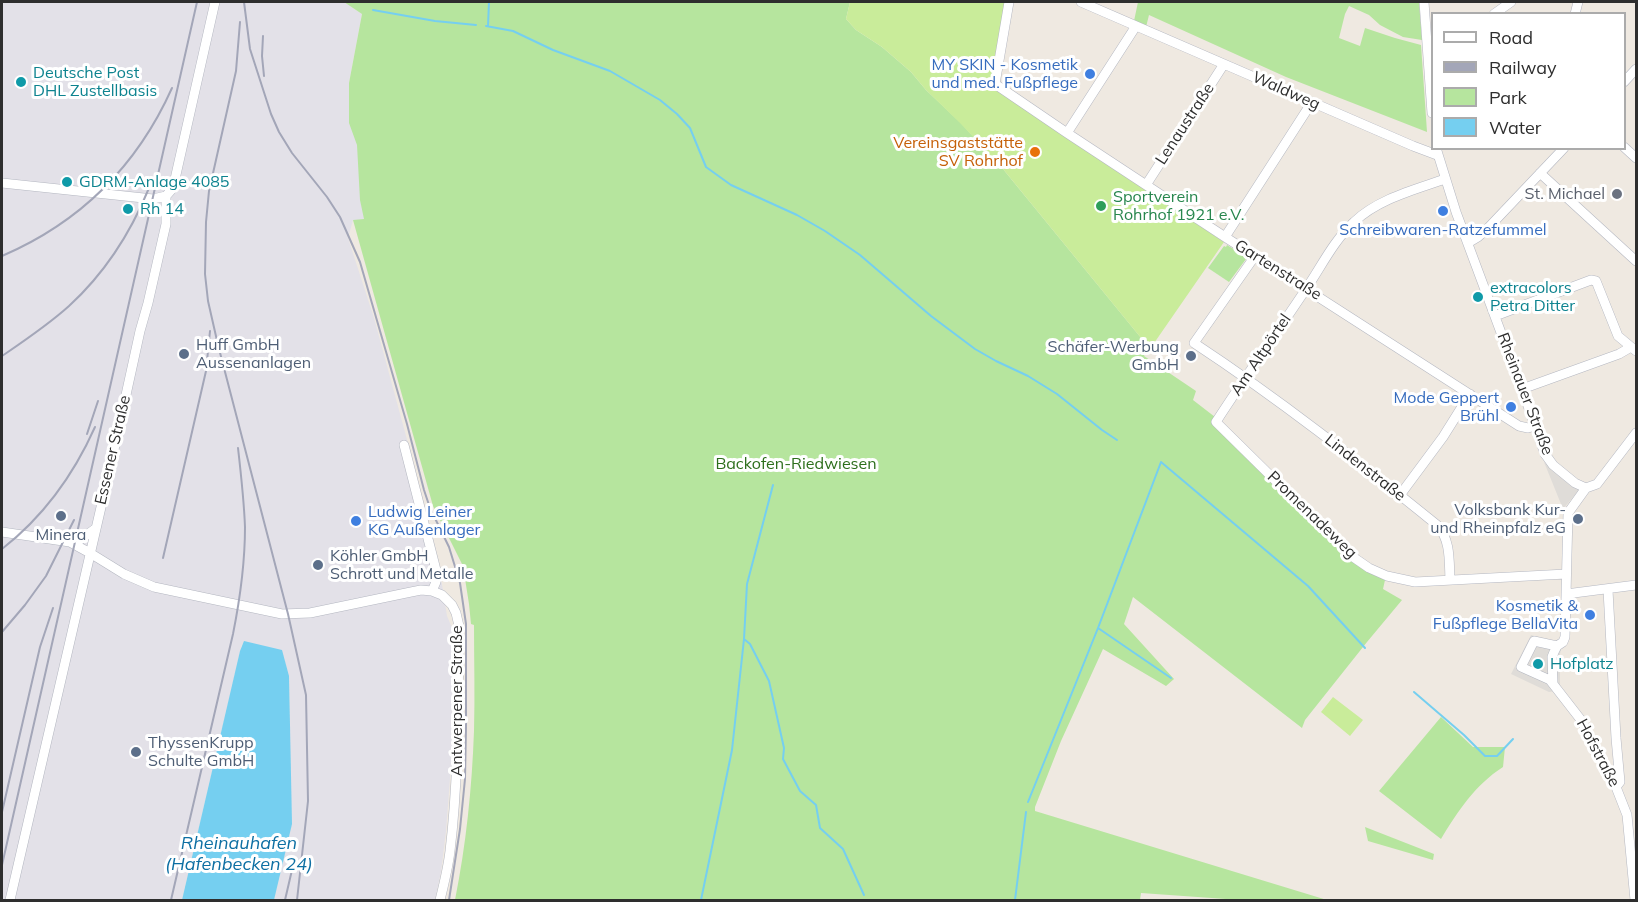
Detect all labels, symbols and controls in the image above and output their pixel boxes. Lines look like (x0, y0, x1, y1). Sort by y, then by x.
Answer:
legend (1431, 12, 1626, 150)
text: Road (1489, 26, 1533, 49)
place label: MY SKIN - Kosmetik und med. Fußpflege (931, 55, 1078, 93)
text: Railway (1489, 56, 1557, 79)
place label: Deutsche Post DHL Zustellbasis (33, 63, 157, 101)
marker: MY SKIN - Kosmetik und med. Fußpflege (1083, 67, 1097, 81)
street label: Waldweg (1249, 68, 1323, 114)
marker: Deutsche Post DHL Zustellbasis (14, 75, 28, 89)
street label: Lenaustraße (1152, 80, 1218, 168)
text: Park (1489, 86, 1527, 109)
text: Water (1489, 116, 1541, 139)
place label: Vereinsgaststätte SV Rohrhof (893, 133, 1023, 171)
marker: Vereinsgaststätte SV Rohrhof (1028, 145, 1042, 159)
place label: GDRM-Anlage 4085 (79, 172, 229, 192)
marker: GDRM-Anlage 4085 (60, 175, 74, 189)
place label: St. Michael (1524, 184, 1605, 204)
place label: Sportverein Rohrhof 1921 e.V. (1113, 187, 1244, 225)
marker: St. Michael (1610, 187, 1624, 201)
place label: Rh 14 (140, 199, 184, 219)
marker: Sportverein Rohrhof 1921 e.V. (1094, 199, 1108, 213)
marker: Rh 14 (121, 202, 135, 216)
marker: Schreibwaren-Ratzefummel (1436, 204, 1450, 218)
place label: Schreibwaren-Ratzefummel (1339, 220, 1547, 240)
street label: Gartenstraße (1231, 236, 1325, 304)
place label: extracolors Petra Ditter (1490, 278, 1575, 316)
marker: extracolors Petra Ditter (1471, 290, 1485, 304)
street label: Am Altpörtel (1227, 311, 1295, 399)
street label: Rheinauer Straße (1493, 330, 1557, 458)
place label: Huff GmbH Aussenanlagen (196, 335, 311, 373)
place label: Schäfer-Werbung GmbH (1047, 337, 1179, 375)
marker: Huff GmbH Aussenanlagen (177, 347, 191, 361)
marker: Schäfer-Werbung GmbH (1184, 349, 1198, 363)
place label: Mode Geppert Brühl (1394, 388, 1499, 426)
street label: Essener Straße (91, 393, 135, 507)
marker: Mode Geppert Brühl (1504, 400, 1518, 414)
street label: Lindenstraße (1321, 431, 1409, 505)
park label: Backofen-Riedwiesen (715, 454, 877, 474)
street label: Promenadeweg (1263, 467, 1361, 563)
place label: Volksbank Kur- und Rheinpfalz eG (1430, 500, 1566, 538)
place label: Ludwig Leiner KG Außenlager (368, 502, 480, 540)
marker: Minera (54, 509, 68, 523)
marker: Volksbank Kur- und Rheinpfalz eG (1571, 512, 1585, 526)
marker: Ludwig Leiner KG Außenlager (349, 514, 363, 528)
place label: Minera (36, 525, 86, 545)
place label: Köhler GmbH Schrott und Metalle (330, 546, 474, 584)
marker: Köhler GmbH Schrott und Metalle (311, 558, 325, 572)
place label: Kosmetik & Fußpflege BellaVita (1433, 596, 1578, 634)
marker: Kosmetik & Fußpflege BellaVita (1583, 608, 1597, 622)
street label: Antwerpener Straße (447, 625, 467, 777)
place label: Hofplatz (1550, 654, 1614, 674)
marker: Hofplatz (1531, 657, 1545, 671)
street label: Hofstraße (1572, 716, 1624, 790)
place label: ThyssenKrupp Schulte GmbH (148, 733, 254, 771)
marker: ThyssenKrupp Schulte GmbH (129, 745, 143, 759)
water label: Rheinauhafen (Hafenbecken 24) (165, 833, 313, 876)

